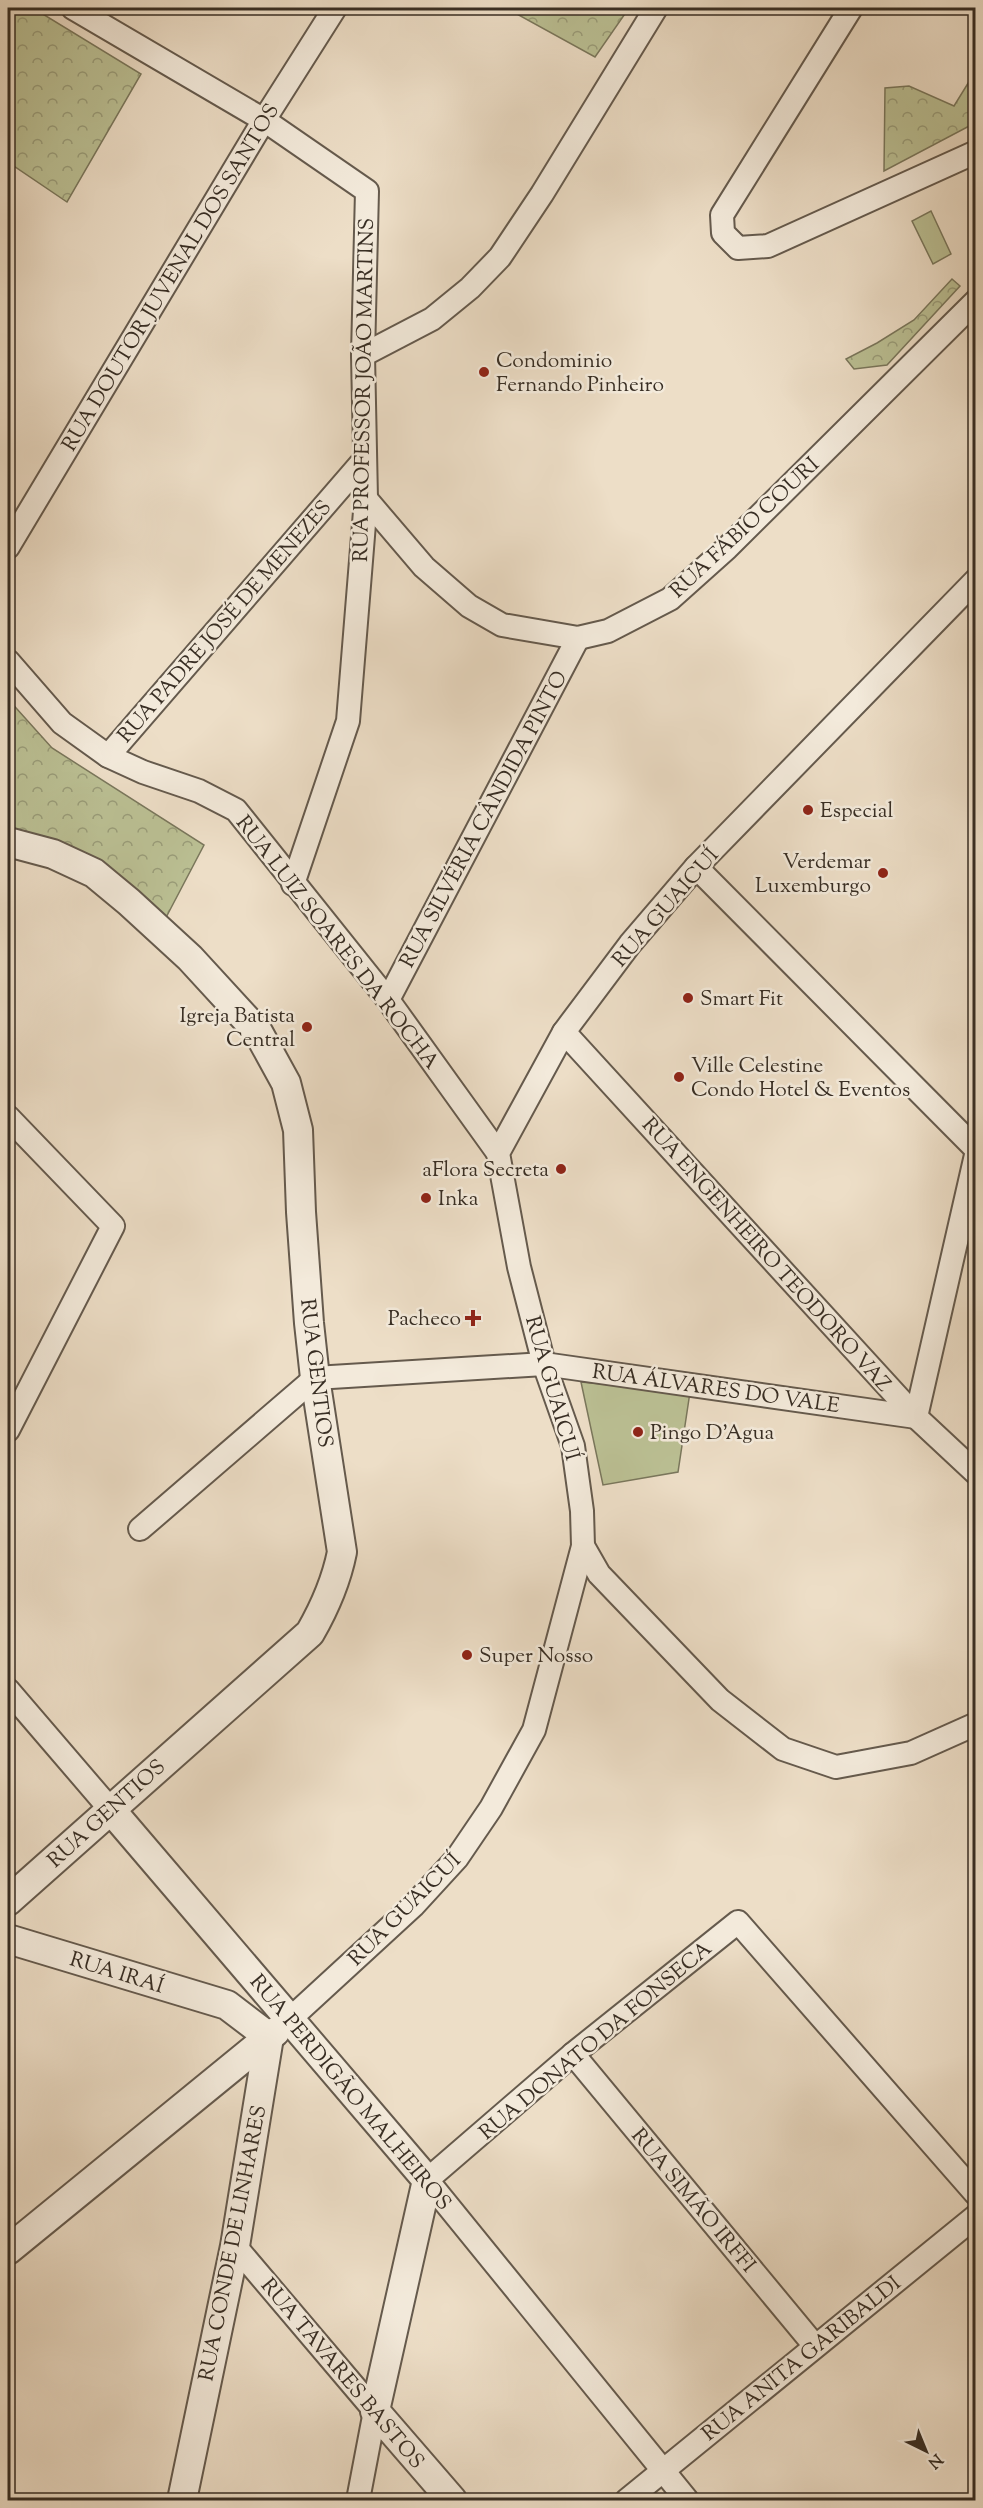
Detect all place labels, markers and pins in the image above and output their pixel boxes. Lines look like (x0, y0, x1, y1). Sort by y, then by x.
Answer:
place label: Condominio Fernando Pinheiro (496, 347, 664, 401)
marker: Condominio Fernando Pinheiro (477, 365, 491, 379)
place label: Especial (820, 797, 894, 827)
marker: Especial (801, 803, 815, 817)
place label: Verdemar Luxemburgo (755, 848, 871, 902)
marker: Verdemar Luxemburgo (876, 866, 890, 880)
place label: Smart Fit (700, 985, 783, 1015)
marker: Smart Fit (681, 991, 695, 1005)
place label: Igreja Batista Central (179, 1002, 295, 1056)
marker: Igreja Batista Central (300, 1020, 314, 1034)
place label: Ville Celestine Condo Hotel & Eventos (691, 1052, 910, 1106)
marker: Ville Celestine Condo Hotel & Eventos (672, 1070, 686, 1084)
place label: aFlora Secreta (422, 1156, 549, 1186)
marker: aFlora Secreta (554, 1162, 568, 1176)
place label: Inka (438, 1185, 479, 1215)
marker: Inka (419, 1191, 433, 1205)
place label: Pacheco (388, 1305, 461, 1335)
marker: Pacheco (466, 1311, 480, 1325)
place label: Pingo D'Agua (650, 1419, 775, 1449)
marker: Pingo D'Agua (631, 1425, 645, 1439)
place label: Super Nosso (479, 1642, 593, 1672)
marker: Super Nosso (460, 1648, 474, 1662)

